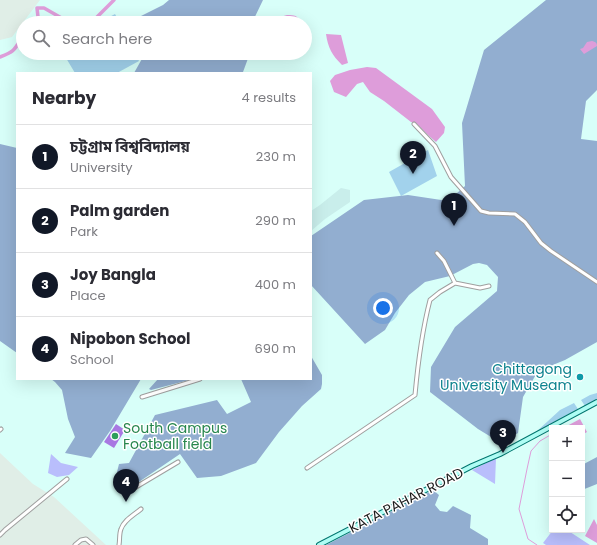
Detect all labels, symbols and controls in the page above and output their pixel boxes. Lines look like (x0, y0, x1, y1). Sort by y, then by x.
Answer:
search box (16, 16, 312, 60)
icon: search (30, 27, 52, 49)
text: Search here (62, 28, 152, 49)
text: Nearby (32, 86, 96, 110)
text: 4 results (242, 88, 296, 107)
text: চট্টগ্রাম বিশ্ববিদ্যালয় (70, 136, 190, 157)
pin: 2 (400, 141, 426, 174)
text: 1 (43, 147, 47, 166)
text: 230 m (256, 147, 296, 166)
text: University (70, 158, 133, 177)
pin: 1 (441, 193, 467, 226)
text: Palm garden (70, 200, 169, 221)
text: 2 (41, 211, 49, 230)
text: 290 m (255, 211, 296, 230)
text: Park (70, 222, 98, 241)
text: Joy Bangla (70, 264, 156, 285)
text: 3 (41, 275, 49, 294)
text: 400 m (255, 275, 296, 294)
text: Place (70, 286, 105, 305)
your location (373, 298, 393, 318)
text: Nipobon School (70, 328, 190, 349)
text: 4 (41, 339, 49, 358)
text: 690 m (255, 339, 296, 358)
text: School (70, 350, 114, 369)
place label: Chittagong University Museam (440, 359, 572, 395)
marker: Chittagong University Museam (575, 372, 585, 382)
place label: South Campus Football field (123, 418, 227, 454)
pin: 3 (490, 420, 516, 453)
map controls (549, 425, 585, 533)
button: + (549, 425, 585, 461)
marker: South Campus Football field (110, 431, 120, 441)
button: − (549, 461, 585, 497)
street label: KATA PAHAR ROAD (345, 462, 467, 538)
pin: 4 (113, 469, 139, 502)
button: locate (549, 497, 585, 533)

